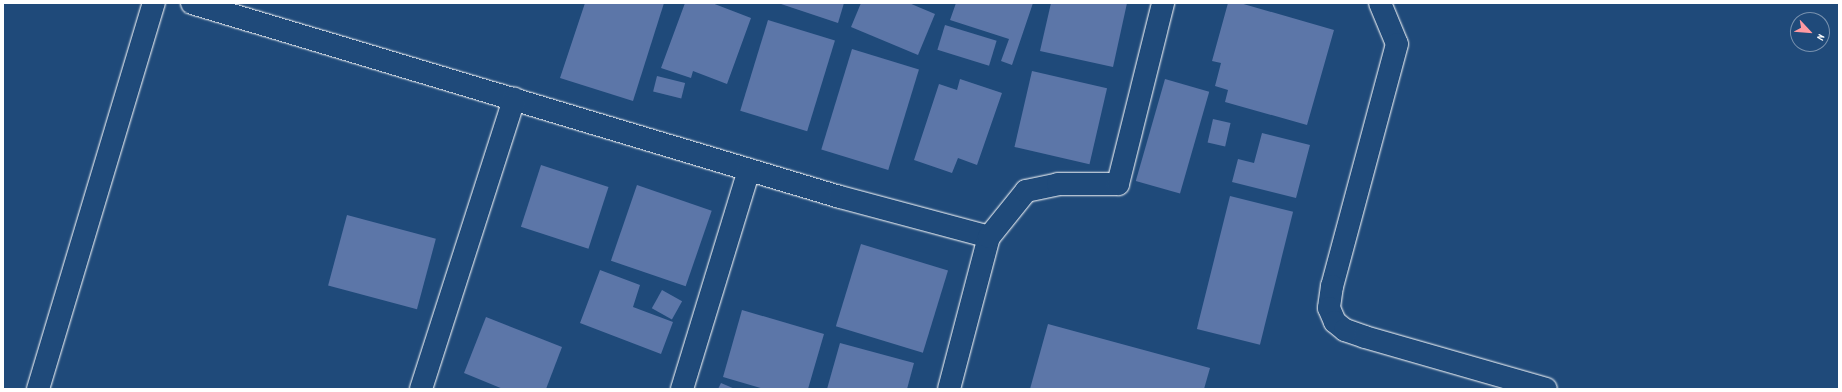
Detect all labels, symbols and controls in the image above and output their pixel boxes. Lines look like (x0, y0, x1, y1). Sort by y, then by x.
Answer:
north arrow (1790, 12, 1830, 52)
text: N (1812, 31, 1828, 43)

